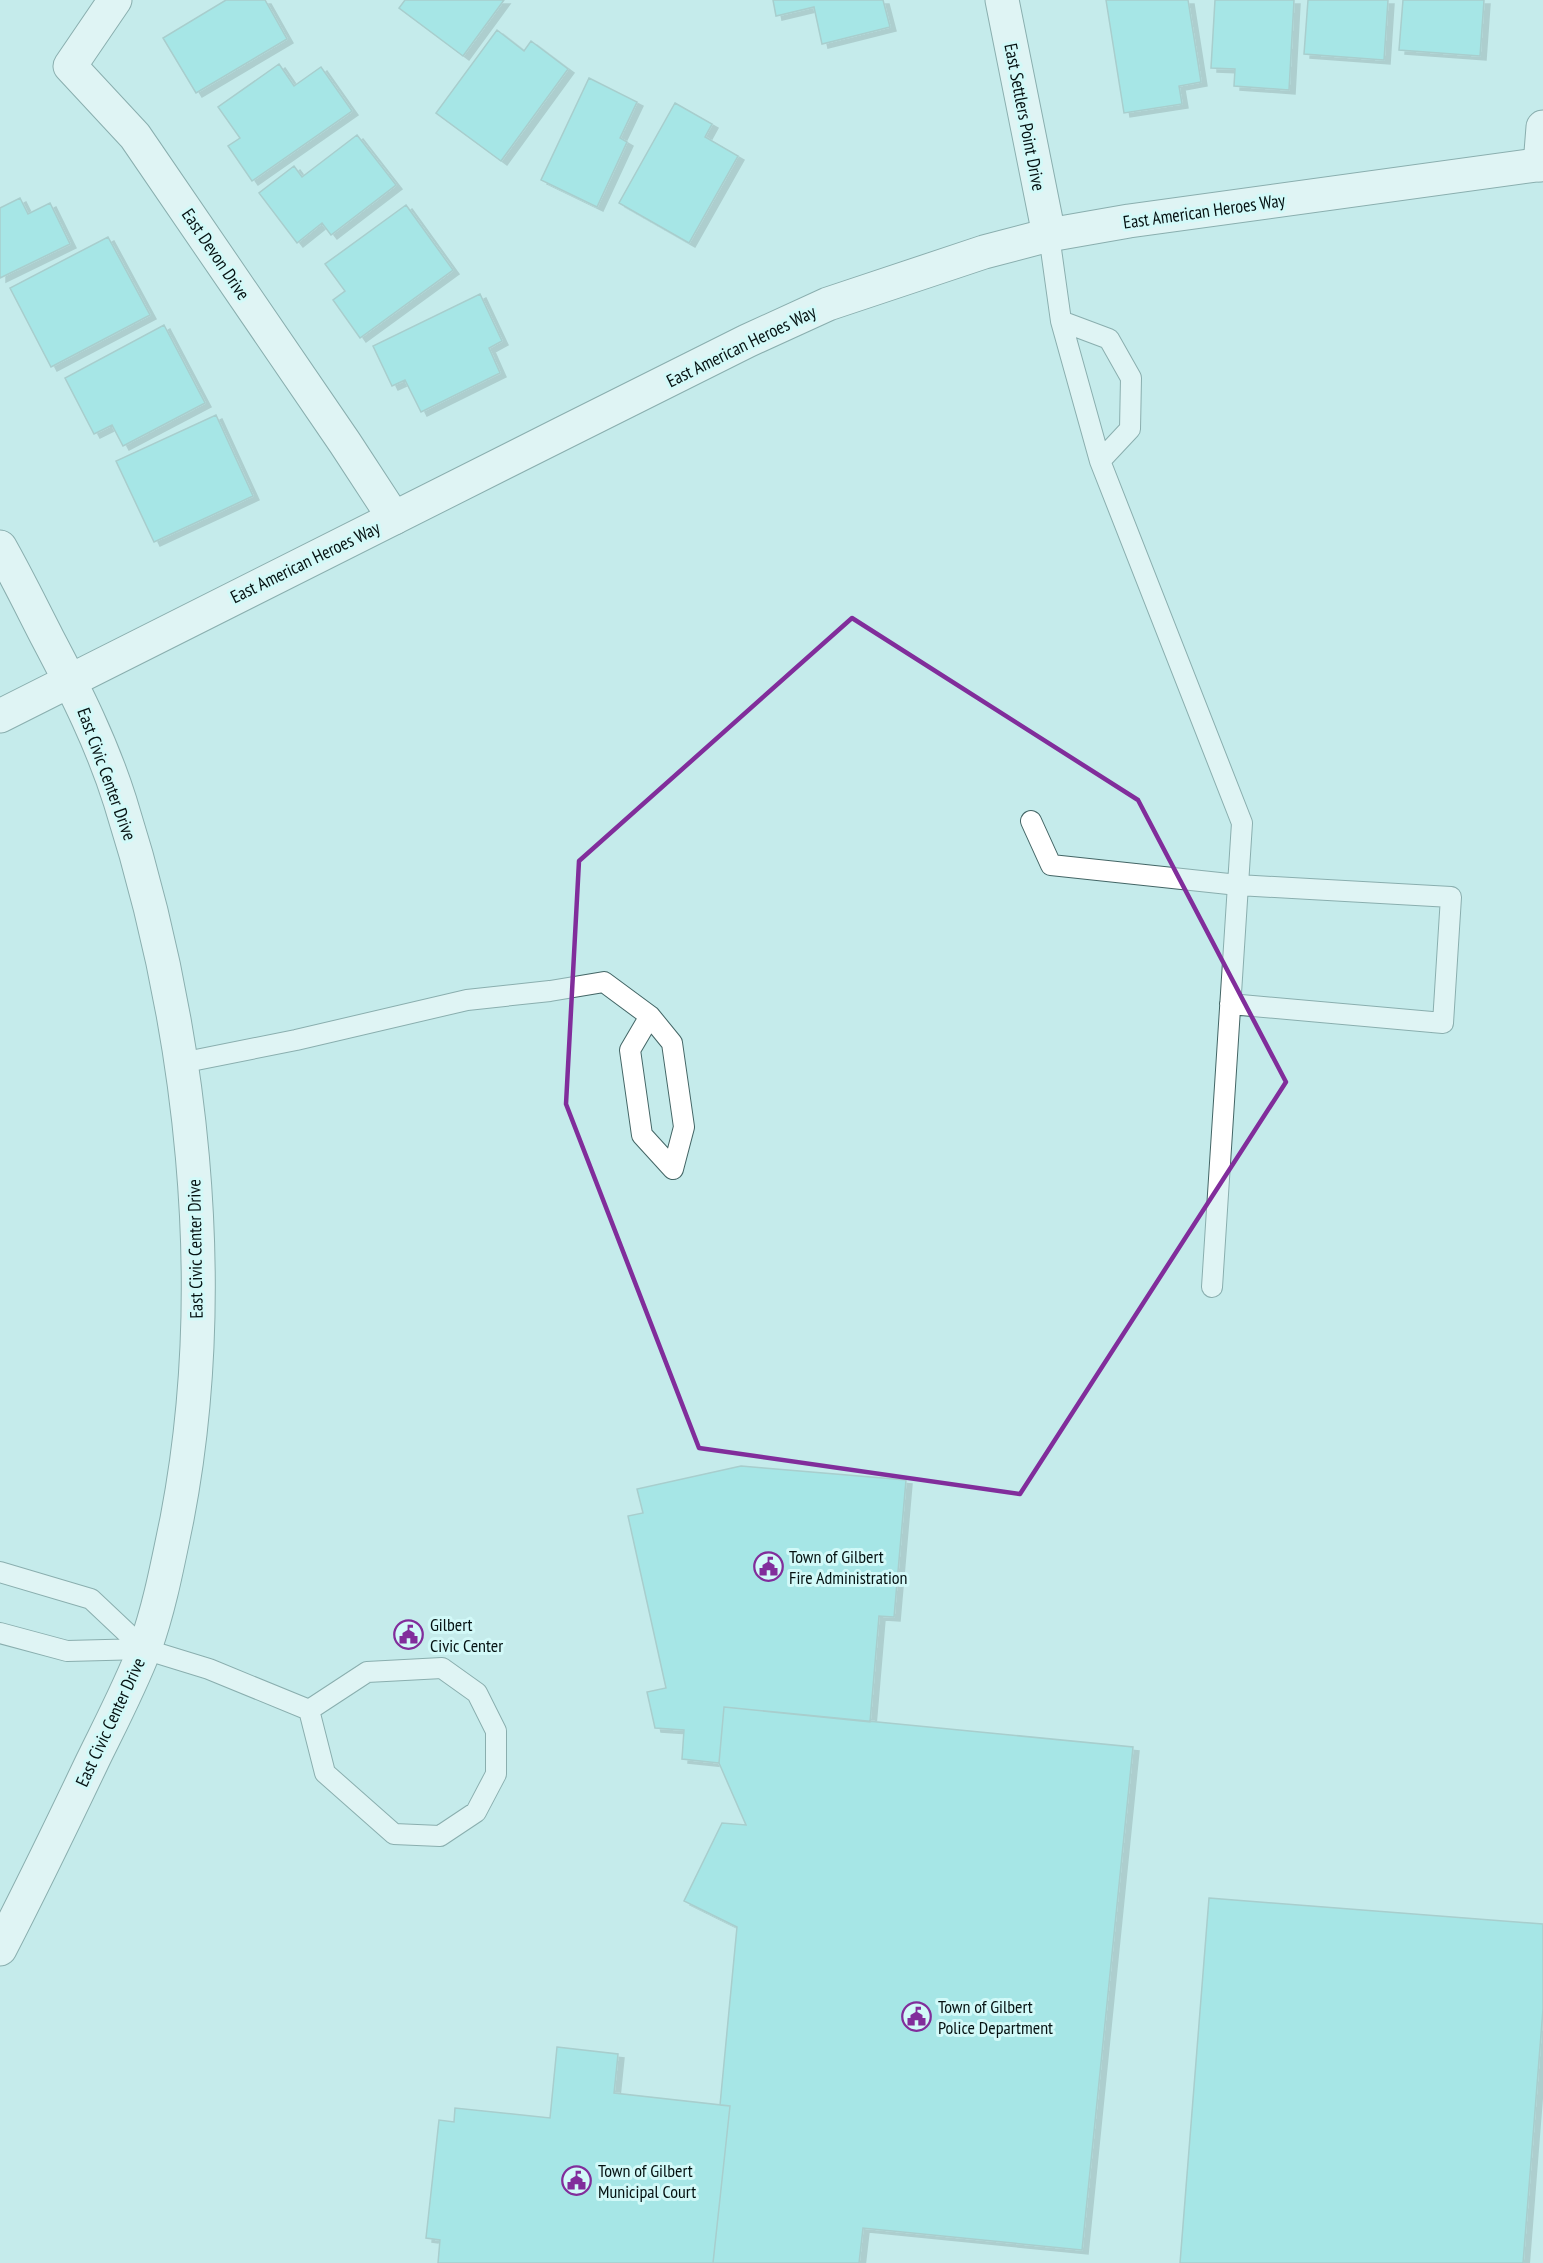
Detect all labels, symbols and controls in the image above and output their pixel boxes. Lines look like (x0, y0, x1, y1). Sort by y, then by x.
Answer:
street label: East Settlers Point Drive (999, 41, 1051, 193)
street label: East American Heroes Way (1121, 188, 1287, 234)
street label: East Devon Drive (177, 204, 255, 304)
street label: East American Heroes Way (663, 300, 820, 392)
street label: East American Heroes Way (227, 516, 384, 608)
street label: East Civic Center Drive (72, 705, 142, 843)
street label: East Civic Center Drive (182, 1179, 208, 1319)
place label: Town of Gilbert Fire Administration (789, 1545, 907, 1589)
public building icon: Town of Gilbert Fire Administration (752, 1550, 784, 1582)
place label: Gilbert Civic Center (430, 1613, 503, 1657)
public building icon: Gilbert Civic Center (393, 1618, 425, 1650)
street label: East Civic Center Drive (70, 1654, 150, 1790)
place label: Town of Gilbert Police Department (938, 1995, 1053, 2039)
public building icon: Town of Gilbert Police Department (901, 2000, 933, 2032)
place label: Town of Gilbert Municipal Court (598, 2159, 696, 2203)
public building icon: Town of Gilbert Municipal Court (561, 2164, 593, 2196)

